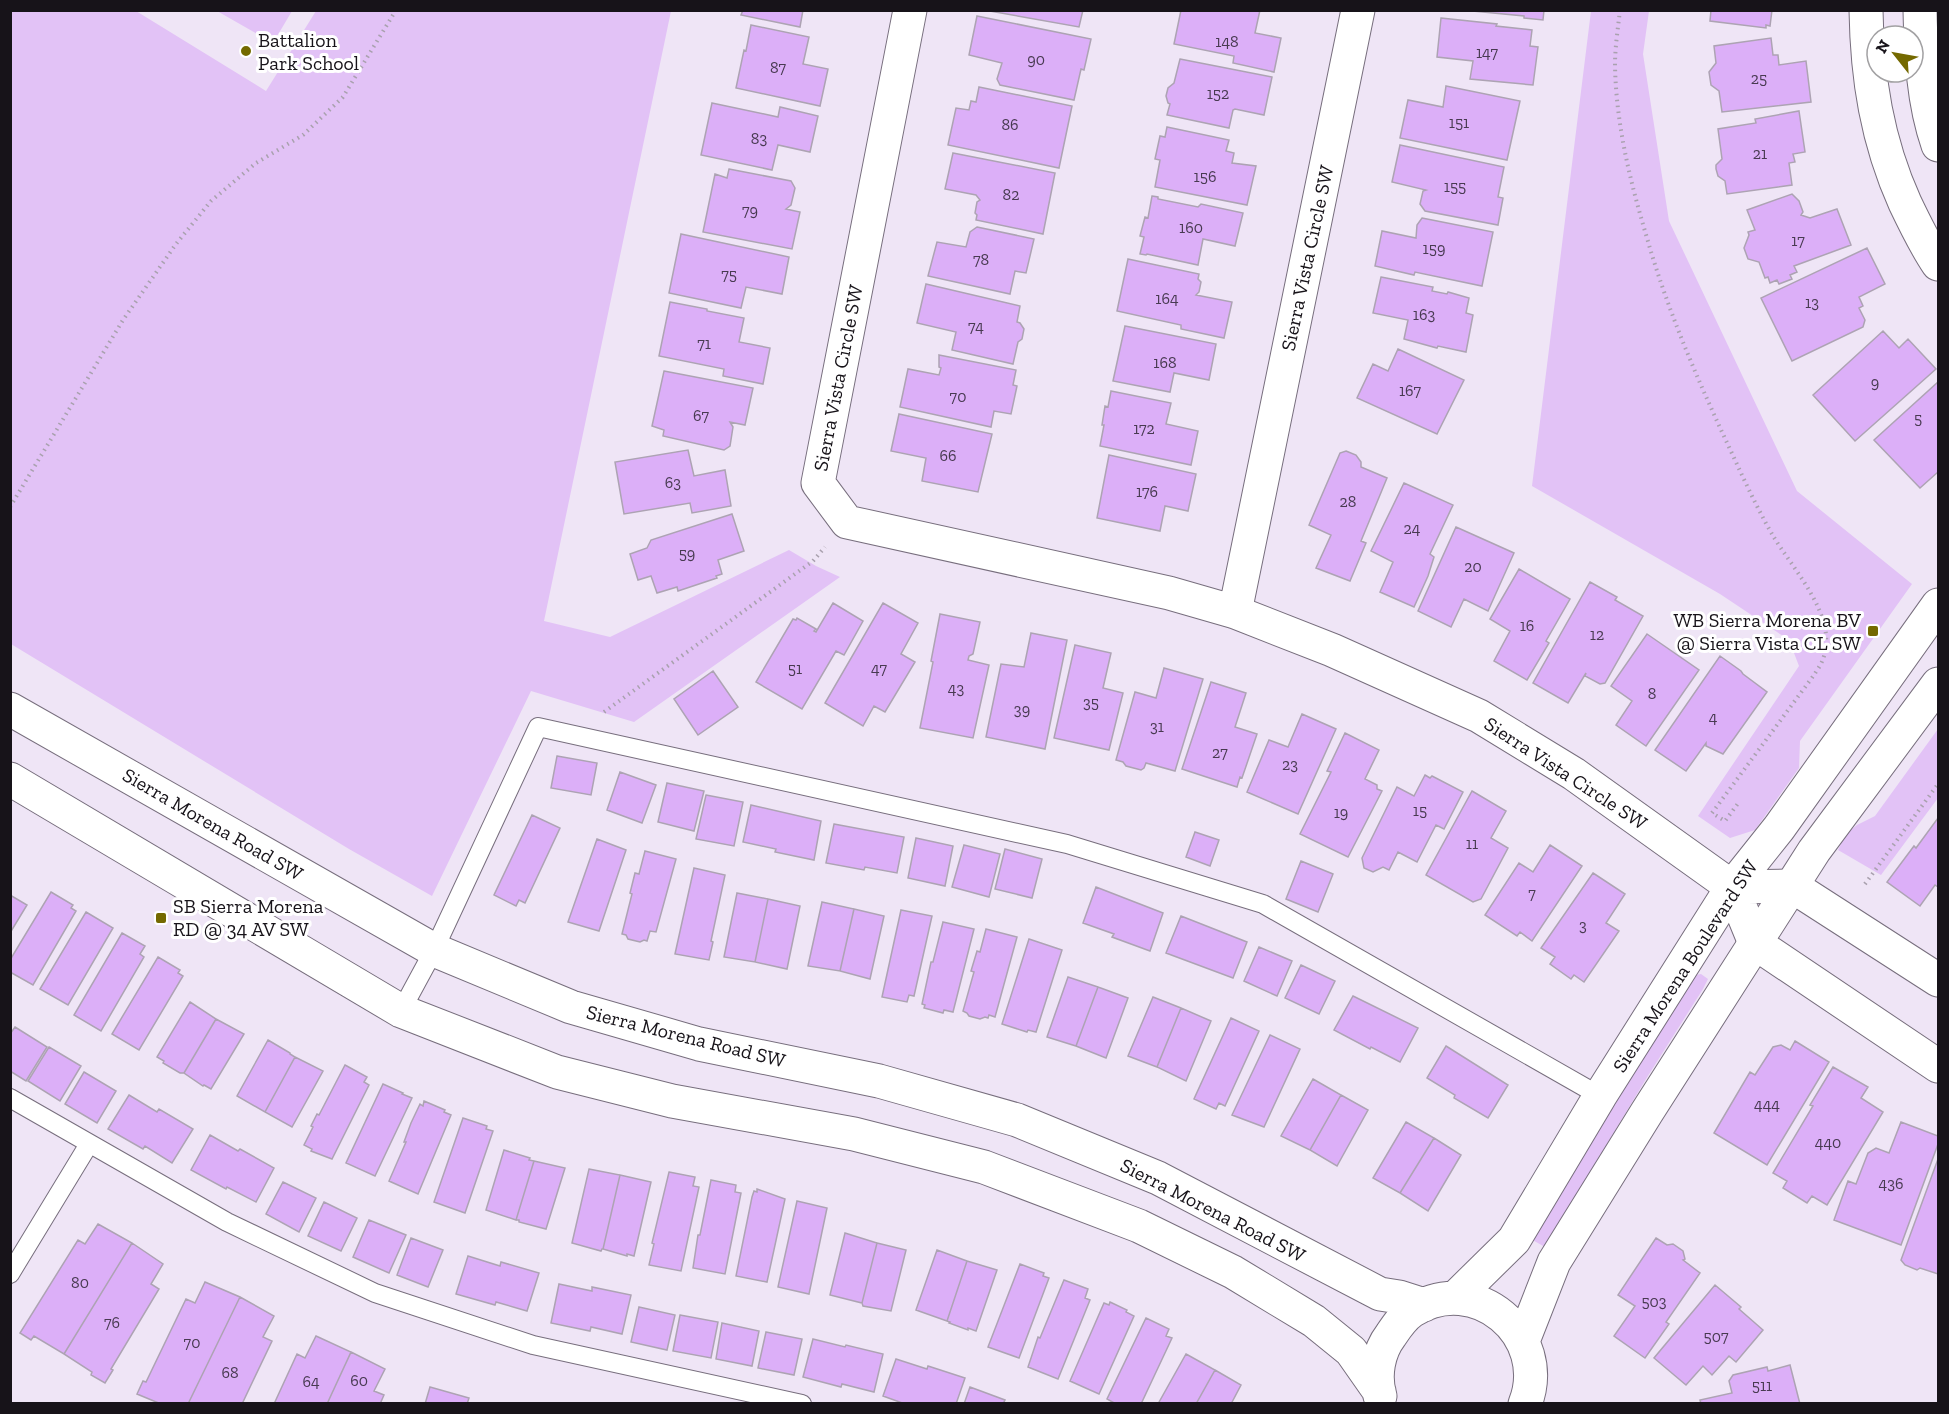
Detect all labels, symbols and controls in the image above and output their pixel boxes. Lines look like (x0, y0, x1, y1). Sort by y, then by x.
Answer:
north arrow (1865, 24, 1925, 84)
place label: Battalion Park School (258, 28, 359, 75)
house number: 148 (1215, 32, 1239, 51)
text: N (1871, 36, 1894, 57)
house number: 147 (1476, 43, 1498, 62)
marker: Battalion Park School (239, 44, 253, 58)
house number: 90 (1027, 50, 1045, 69)
house number: 87 (770, 58, 787, 77)
house number: 25 (1751, 69, 1767, 88)
house number: 152 (1207, 84, 1229, 103)
house number: 151 (1449, 113, 1469, 132)
house number: 86 (1001, 115, 1019, 134)
house number: 83 (751, 129, 767, 148)
house number: 21 (1753, 144, 1767, 163)
street label: Sierra Vista Circle SW (1276, 163, 1338, 353)
house number: 156 (1194, 167, 1216, 186)
house number: 155 (1444, 177, 1466, 196)
house number: 82 (1003, 185, 1019, 204)
house number: 79 (742, 201, 758, 220)
house number: 160 (1179, 218, 1203, 237)
house number: 17 (1791, 231, 1805, 250)
house number: 159 (1423, 239, 1445, 258)
house number: 78 (973, 250, 989, 269)
house number: 75 (721, 265, 737, 284)
street label: Sierra Vista Circle SW (808, 283, 868, 473)
house number: 164 (1155, 289, 1179, 308)
house number: 13 (1805, 293, 1819, 312)
house number: 163 (1413, 305, 1435, 324)
house number: 74 (968, 317, 984, 336)
house number: 71 (697, 334, 711, 353)
house number: 168 (1153, 353, 1177, 372)
house number: 9 (1871, 373, 1879, 392)
house number: 167 (1399, 381, 1422, 400)
house number: 70 (950, 387, 966, 406)
house number: 67 (693, 406, 709, 425)
house number: 5 (1914, 409, 1922, 428)
house number: 172 (1133, 419, 1155, 438)
house number: 66 (940, 446, 957, 465)
house number: 63 (665, 473, 681, 492)
house number: 176 (1136, 482, 1158, 501)
house number: 28 (1340, 492, 1356, 511)
house number: 24 (1404, 519, 1421, 538)
house number: 59 (679, 544, 695, 563)
house number: 20 (1464, 557, 1482, 576)
place label: WB Sierra Morena BV @ Sierra Vista CL SW (1673, 608, 1861, 655)
house number: 16 (1520, 616, 1534, 635)
marker: WB Sierra Morena BV @ Sierra Vista CL SW (1866, 624, 1880, 638)
house number: 12 (1590, 625, 1604, 644)
house number: 51 (788, 659, 802, 678)
house number: 47 (871, 659, 887, 678)
house number: 43 (948, 679, 964, 698)
house number: 8 (1648, 684, 1656, 703)
house number: 35 (1083, 693, 1099, 712)
house number: 39 (1014, 700, 1030, 719)
house number: 4 (1709, 708, 1718, 727)
street label: Sierra Vista Circle SW (1480, 711, 1652, 835)
house number: 31 (1150, 717, 1164, 736)
house number: 27 (1212, 743, 1228, 762)
house number: 23 (1282, 755, 1298, 774)
street label: Sierra Morena Road SW (119, 763, 308, 886)
house number: 15 (1413, 801, 1427, 820)
house number: 19 (1334, 803, 1348, 822)
house number: 11 (1466, 834, 1478, 853)
street label: Sierra Morena Boulevard SW (1607, 855, 1763, 1077)
house number: 7 (1528, 884, 1536, 903)
place label: SB Sierra Morena RD @ 34 AV SW (173, 894, 324, 941)
marker: SB Sierra Morena RD @ 34 AV SW (154, 911, 168, 925)
house number: 3 (1579, 916, 1587, 935)
street label: Sierra Morena Road SW (584, 1000, 788, 1072)
house number: 444 (1754, 1095, 1780, 1114)
house number: 440 (1815, 1133, 1841, 1152)
street label: Sierra Morena Road SW (1117, 1153, 1310, 1267)
house number: 436 (1879, 1174, 1903, 1193)
house number: 80 (71, 1273, 89, 1292)
house number: 503 (1641, 1292, 1667, 1311)
house number: 76 (104, 1313, 120, 1332)
house number: 507 (1704, 1327, 1729, 1346)
house number: 70 (184, 1333, 200, 1352)
house number: 68 (221, 1363, 239, 1382)
house number: 60 (350, 1371, 368, 1390)
house number: 64 (302, 1372, 320, 1391)
house number: 511 (1752, 1376, 1772, 1395)

